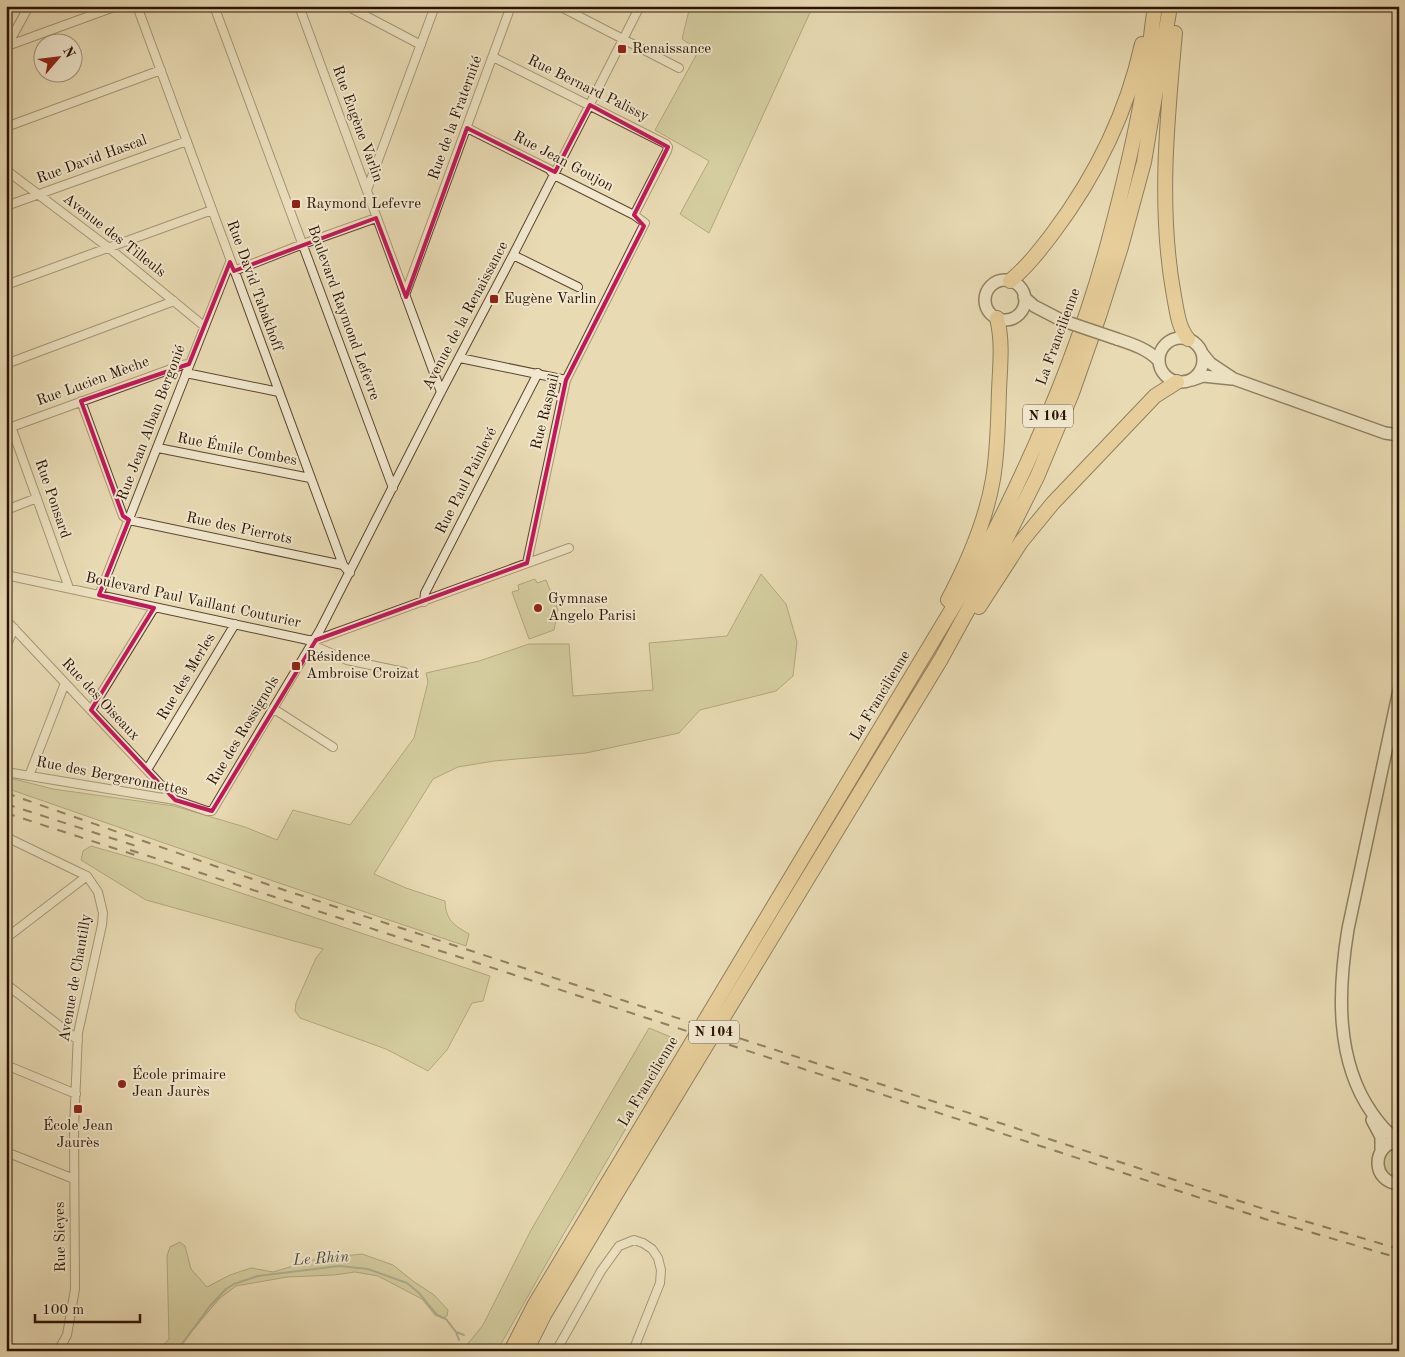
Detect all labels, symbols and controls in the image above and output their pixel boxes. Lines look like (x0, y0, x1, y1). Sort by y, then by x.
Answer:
north arrow (32, 32, 82, 82)
place label: Renaissance (632, 42, 711, 57)
marker: Renaissance (616, 43, 628, 55)
text: N (60, 44, 77, 61)
street label: Rue Bernard Palissy (525, 53, 651, 125)
street label: Rue de la Fraternité (427, 54, 485, 182)
street label: Rue Eugène Varlin (329, 64, 385, 184)
street label: Rue Jean Goujon (510, 129, 616, 195)
street label: Rue David Hascal (35, 133, 149, 187)
street label: Avenue des Tilleuls (60, 191, 168, 281)
place label: Raymond Lefevre (306, 197, 421, 212)
marker: Raymond Lefevre (290, 198, 302, 210)
street label: Rue David Tabakhoff (223, 218, 285, 354)
street label: Boulevard Raymond Lefevre (304, 224, 382, 403)
street label: Avenue de la Renaissance (421, 239, 512, 393)
street label: La Francilienne (1034, 286, 1084, 388)
place label: Eugène Varlin (504, 292, 597, 307)
marker: Eugène Varlin (488, 293, 500, 305)
street label: Rue Jean Alban Bergonié (115, 343, 189, 503)
street label: Rue Lucien Mèche (35, 355, 151, 409)
street label: Rue Raspail (529, 372, 563, 452)
road number: N 104 (1023, 404, 1073, 428)
street label: Rue Paul Painlevé (434, 425, 500, 537)
street label: Rue Émile Combes (176, 428, 299, 469)
street label: Rue Ponsard (31, 457, 73, 541)
street label: Rue des Pierrots (185, 510, 293, 548)
street label: Boulevard Paul Vaillant Couturier (84, 571, 302, 631)
place label: Gymnase Angelo Parisi (548, 592, 636, 624)
marker: Gymnase Angelo Parisi (532, 602, 544, 614)
street label: Rue des Merles (155, 631, 219, 723)
street label: La Francilienne (848, 648, 914, 744)
place label: Résidence Ambroise Croizat (306, 650, 419, 682)
street label: Rue des Oiseaux (58, 656, 142, 744)
marker: Résidence Ambroise Croizat (290, 660, 302, 672)
street label: Rue des Rossignols (205, 674, 283, 788)
street label: Rue des Bergeronnettes (35, 755, 189, 799)
street label: Avenue de Chantilly (57, 913, 95, 1043)
road number: N 104 (689, 1020, 739, 1044)
street label: La Francilienne (616, 1034, 682, 1130)
place label: École primaire Jean Jaurès (132, 1065, 226, 1100)
marker: École primaire Jean Jaurès (116, 1078, 128, 1090)
marker: École Jean Jaurès (72, 1103, 84, 1115)
place label: École Jean Jaurès (43, 1116, 113, 1151)
street label: Rue Sieyes (53, 1201, 69, 1273)
water label: Le Rhin (291, 1249, 350, 1269)
scale bar (35, 1292, 140, 1324)
text: 100 m (42, 1303, 84, 1318)

